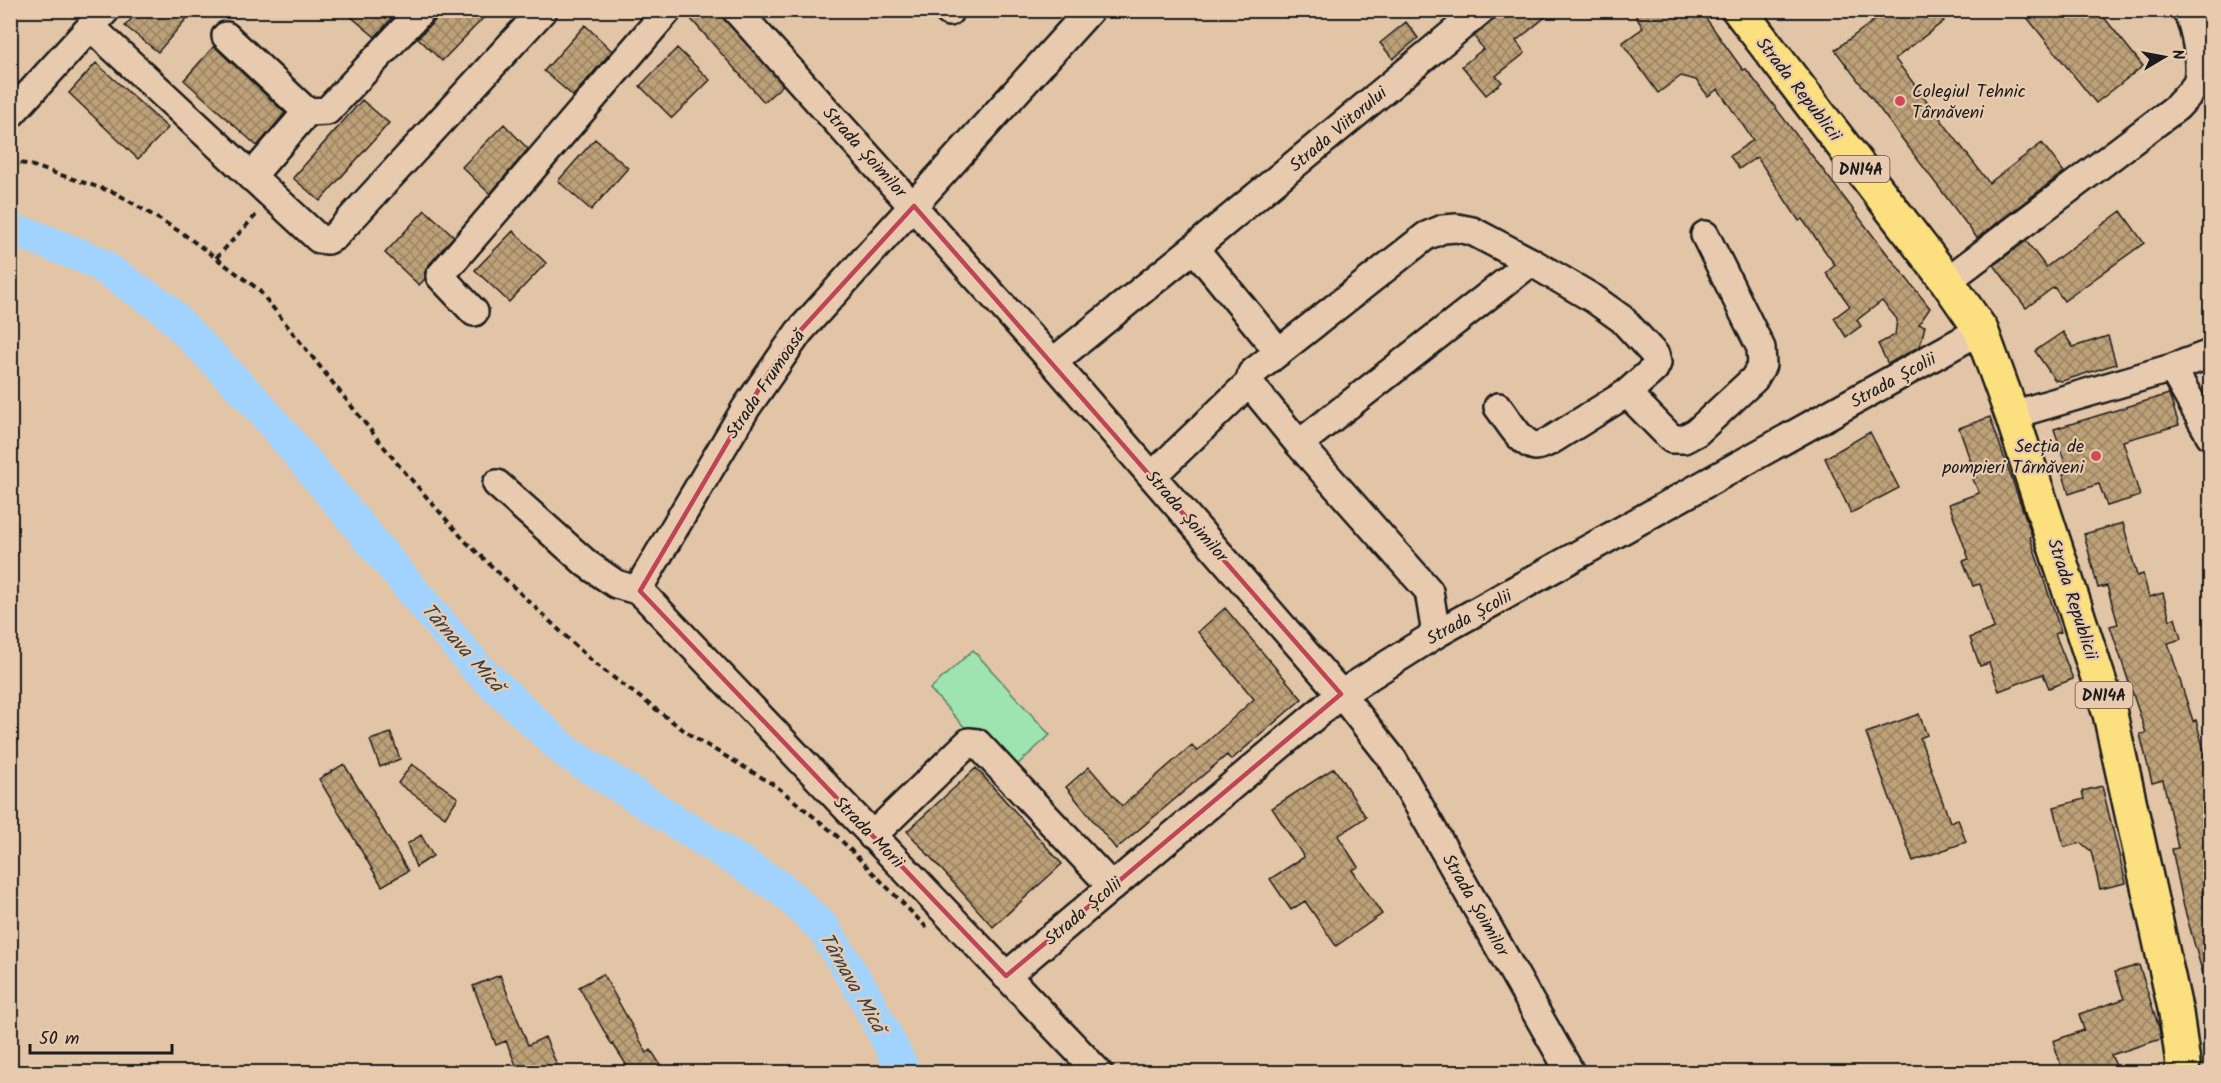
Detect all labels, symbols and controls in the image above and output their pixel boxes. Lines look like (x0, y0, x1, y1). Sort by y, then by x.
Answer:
north arrow (2134, 27, 2194, 87)
street label: Strada Republicii (1748, 31, 1849, 149)
text: N (2164, 48, 2190, 62)
place label: Colegiul Tehnic Târnăveni (1912, 78, 2026, 128)
street label: Strada Viitorului (1283, 80, 1395, 180)
marker: Colegiul Tehnic Târnăveni (1893, 94, 1907, 108)
street label: Strada Șoimilor (815, 101, 914, 206)
road number: DN14A (1832, 156, 1890, 182)
street label: Strada Frumoasă (719, 323, 815, 445)
street label: Strada Școlii (1845, 345, 1943, 417)
place label: Secția de pompieri Târnăveni (1942, 433, 2085, 483)
marker: Secția de pompieri Târnăveni (2089, 449, 2103, 463)
street label: Strada Șoimilor (1137, 464, 1235, 571)
street label: Strada Republicii (2038, 535, 2105, 665)
street label: Strada Școlii (1421, 582, 1519, 654)
water label: Târnava Mică (412, 596, 514, 705)
road number: DN14A (2076, 682, 2132, 708)
street label: Strada Morii (825, 790, 911, 877)
street label: Strada Șoimilor (1433, 849, 1516, 964)
street label: Strada Școlii (1038, 870, 1130, 954)
water label: Târnava Mică (810, 927, 896, 1044)
scale bar (30, 1017, 172, 1055)
text: 50 m (39, 1025, 79, 1054)

